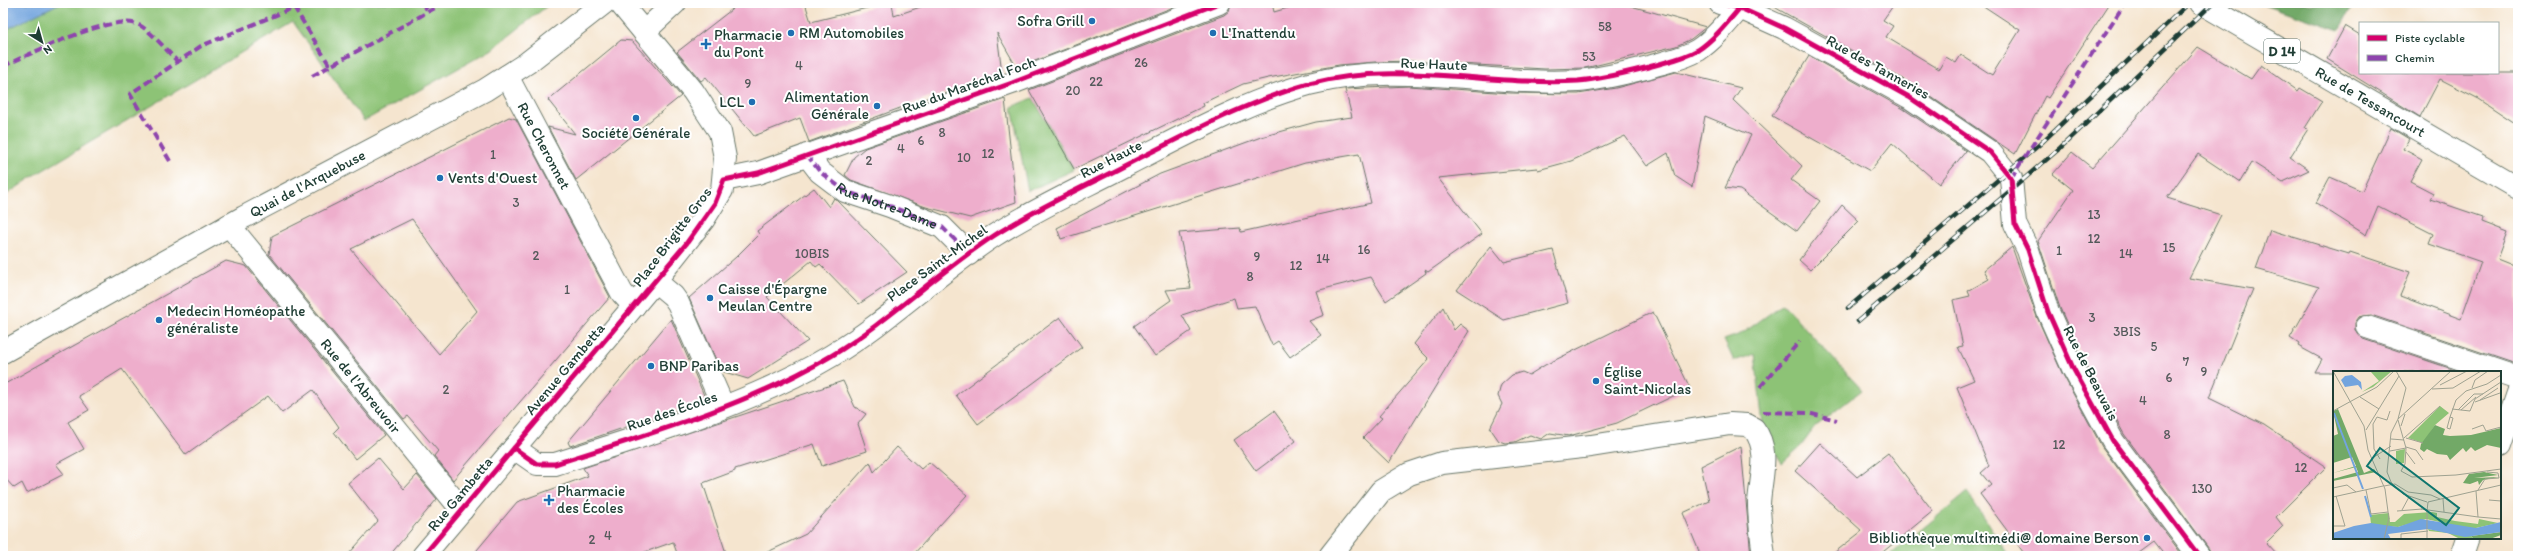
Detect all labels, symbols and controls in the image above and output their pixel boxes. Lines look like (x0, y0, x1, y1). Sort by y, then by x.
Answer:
place label: Sofra Grill (1017, 12, 1085, 30)
marker: Sofra Grill (1087, 16, 1097, 26)
house number: 58 (1598, 19, 1612, 34)
north arrow (22, 22, 62, 62)
legend (2359, 22, 2499, 74)
place label: RM Automobiles (799, 24, 904, 42)
place label: L'Inattendu (1221, 24, 1296, 42)
place label: Pharmacie du Pont (714, 26, 782, 61)
marker: RM Automobiles (786, 28, 796, 38)
marker: L'Inattendu (1208, 28, 1218, 38)
street label: Rue des Tanneries (1823, 31, 1933, 103)
text: Piste cyclable (2395, 31, 2465, 45)
marker: Pharmacie du Pont (701, 39, 711, 49)
road number: D 14 (2264, 39, 2300, 63)
text: N (41, 42, 55, 57)
house number: 53 (1582, 49, 1596, 64)
text: Chemin (2395, 51, 2435, 65)
street label: Rue du Maréchal Foch (900, 52, 1038, 118)
street label: Rue Haute (1400, 54, 1468, 74)
house number: 26 (1134, 55, 1148, 70)
house number: 4 (795, 58, 803, 73)
street label: Rue de Tessancourt (2312, 63, 2429, 141)
house number: 22 (1089, 74, 1103, 89)
house number: 9 (745, 76, 752, 91)
house number: 20 (1066, 83, 1080, 98)
place label: Alimentation Générale (785, 88, 869, 123)
place label: LCL (719, 93, 744, 111)
marker: LCL (747, 97, 757, 107)
street label: Rue Cheronnet (514, 99, 575, 193)
marker: Alimentation Générale (872, 101, 882, 111)
marker: Société Générale (631, 113, 641, 123)
place label: Société Générale (582, 124, 690, 142)
house number: 8 (938, 125, 946, 140)
house number: 6 (918, 133, 925, 148)
street label: Rue Haute (1077, 136, 1145, 182)
house number: 4 (897, 141, 905, 156)
street label: Quai de l'Arquebuse (247, 146, 368, 221)
house number: 12 (982, 146, 995, 161)
house number: 1 (490, 147, 496, 162)
house number: 10 (957, 150, 971, 165)
house number: 2 (866, 153, 873, 168)
place label: Vents d'Ouest (448, 169, 538, 187)
marker: Vents d'Ouest (435, 173, 445, 183)
street label: Rue Notre-Dame (832, 178, 940, 233)
street label: Place Brigitte Gros (629, 183, 716, 290)
house number: 3 (512, 195, 520, 210)
house number: 13 (2087, 207, 2101, 222)
street label: Place Saint-Michel (883, 220, 991, 306)
house number: 12 (2088, 231, 2101, 246)
house number: 15 (2163, 240, 2176, 255)
house number: 16 (1358, 242, 1371, 257)
house number: 1 (2056, 243, 2062, 258)
house number: 10BIS (795, 246, 829, 261)
house number: 14 (2119, 246, 2133, 261)
house number: 2 (533, 248, 540, 263)
house number: 9 (1254, 249, 1261, 264)
house number: 14 (1316, 251, 1330, 266)
house number: 12 (1290, 258, 1303, 273)
house number: 8 (1246, 269, 1254, 284)
place label: Caisse d'Épargne Meulan Centre (718, 280, 827, 315)
house number: 1 (564, 282, 570, 297)
marker: Caisse d'Épargne Meulan Centre (705, 293, 715, 303)
place label: Medecin Homéopathe généraliste (167, 302, 305, 337)
house number: 3 (2088, 310, 2096, 325)
marker: Medecin Homéopathe généraliste (154, 315, 164, 325)
street label: Avenue Gambetta (521, 319, 609, 419)
street label: Rue de Beauvais (2059, 322, 2123, 424)
house number: 3BIS (2113, 324, 2141, 339)
street label: Rue de l'Abreuvoir (317, 335, 405, 437)
house number: 5 (2151, 339, 2158, 354)
house number: 7 (2183, 354, 2190, 369)
place label: BNP Paribas (659, 357, 739, 375)
marker: BNP Paribas (646, 361, 656, 371)
place label: Église Saint-Nicolas (1604, 363, 1691, 398)
house number: 9 (2201, 364, 2208, 379)
house number: 6 (2166, 370, 2173, 385)
inset map (2333, 371, 2501, 539)
marker: Église Saint-Nicolas (1591, 376, 1601, 386)
house number: 2 (443, 382, 450, 397)
street label: Rue des Écoles (624, 387, 720, 435)
house number: 4 (2139, 393, 2147, 408)
house number: 8 (2163, 427, 2171, 442)
house number: 12 (2053, 437, 2066, 452)
street label: Rue Gambetta (424, 453, 497, 535)
house number: 12 (2295, 460, 2308, 475)
house number: 130 (2191, 481, 2213, 496)
place label: Pharmacie des Écoles (557, 482, 625, 517)
marker: Pharmacie des Écoles (544, 495, 554, 505)
house number: 4 (604, 528, 612, 543)
place label: Bibliothèque multimédi@ domaine Berson (1869, 529, 2140, 547)
house number: 2 (589, 532, 596, 547)
marker: Bibliothèque multimédi@ domaine Berson (2142, 533, 2152, 543)

